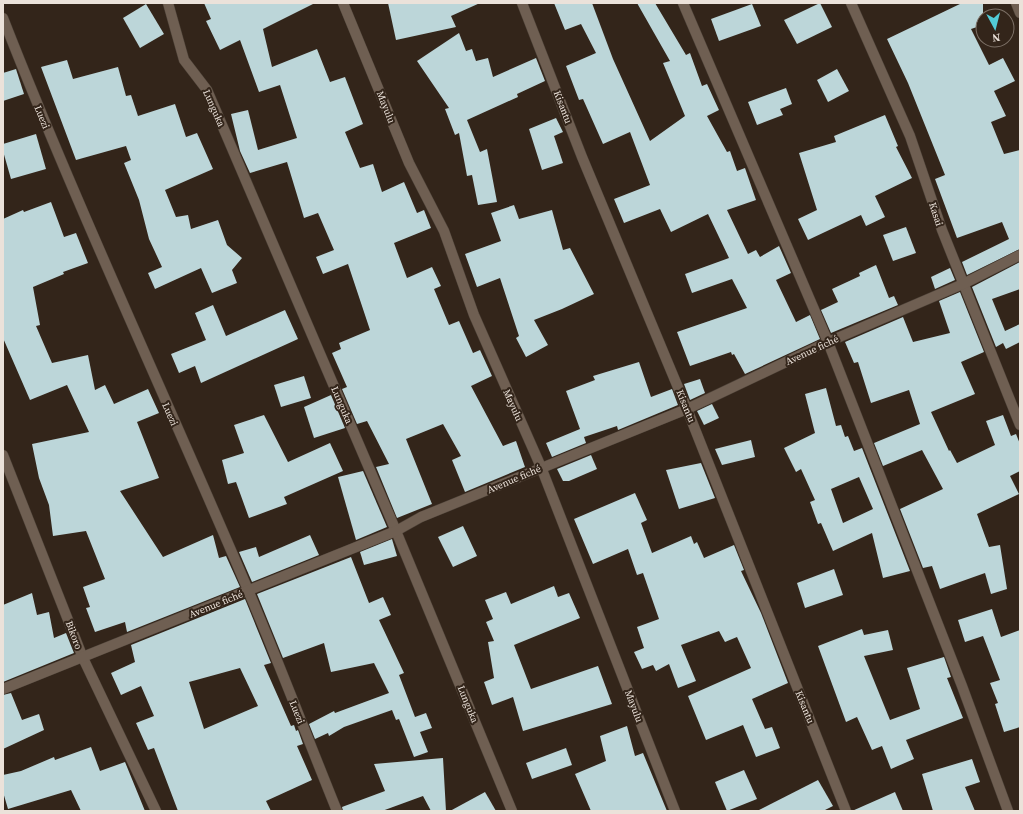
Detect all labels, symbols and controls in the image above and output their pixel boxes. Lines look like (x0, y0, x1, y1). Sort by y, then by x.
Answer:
north arrow (975, 8, 1015, 48)
text: N (991, 29, 1001, 45)
street label: Lunguka (200, 87, 228, 129)
street label: Mayulu (374, 89, 398, 125)
street label: Kisantu (551, 89, 575, 125)
street label: Luezi (31, 103, 53, 131)
street label: Kasai (926, 201, 946, 227)
street label: Avenue fiché (783, 332, 841, 368)
street label: Lunguka (328, 384, 356, 426)
street label: Mayulu (500, 387, 526, 423)
street label: Kisantu (674, 388, 698, 424)
street label: Luezi (159, 400, 181, 428)
street label: Avenue fiché (485, 462, 543, 496)
street label: Avenue fiché (187, 587, 245, 621)
street label: Bikoro (63, 619, 86, 652)
street label: Lunguka (455, 683, 482, 725)
street label: Mayulu (622, 688, 646, 724)
street label: Kisantu (793, 689, 817, 725)
street label: Luezi (286, 698, 308, 726)

